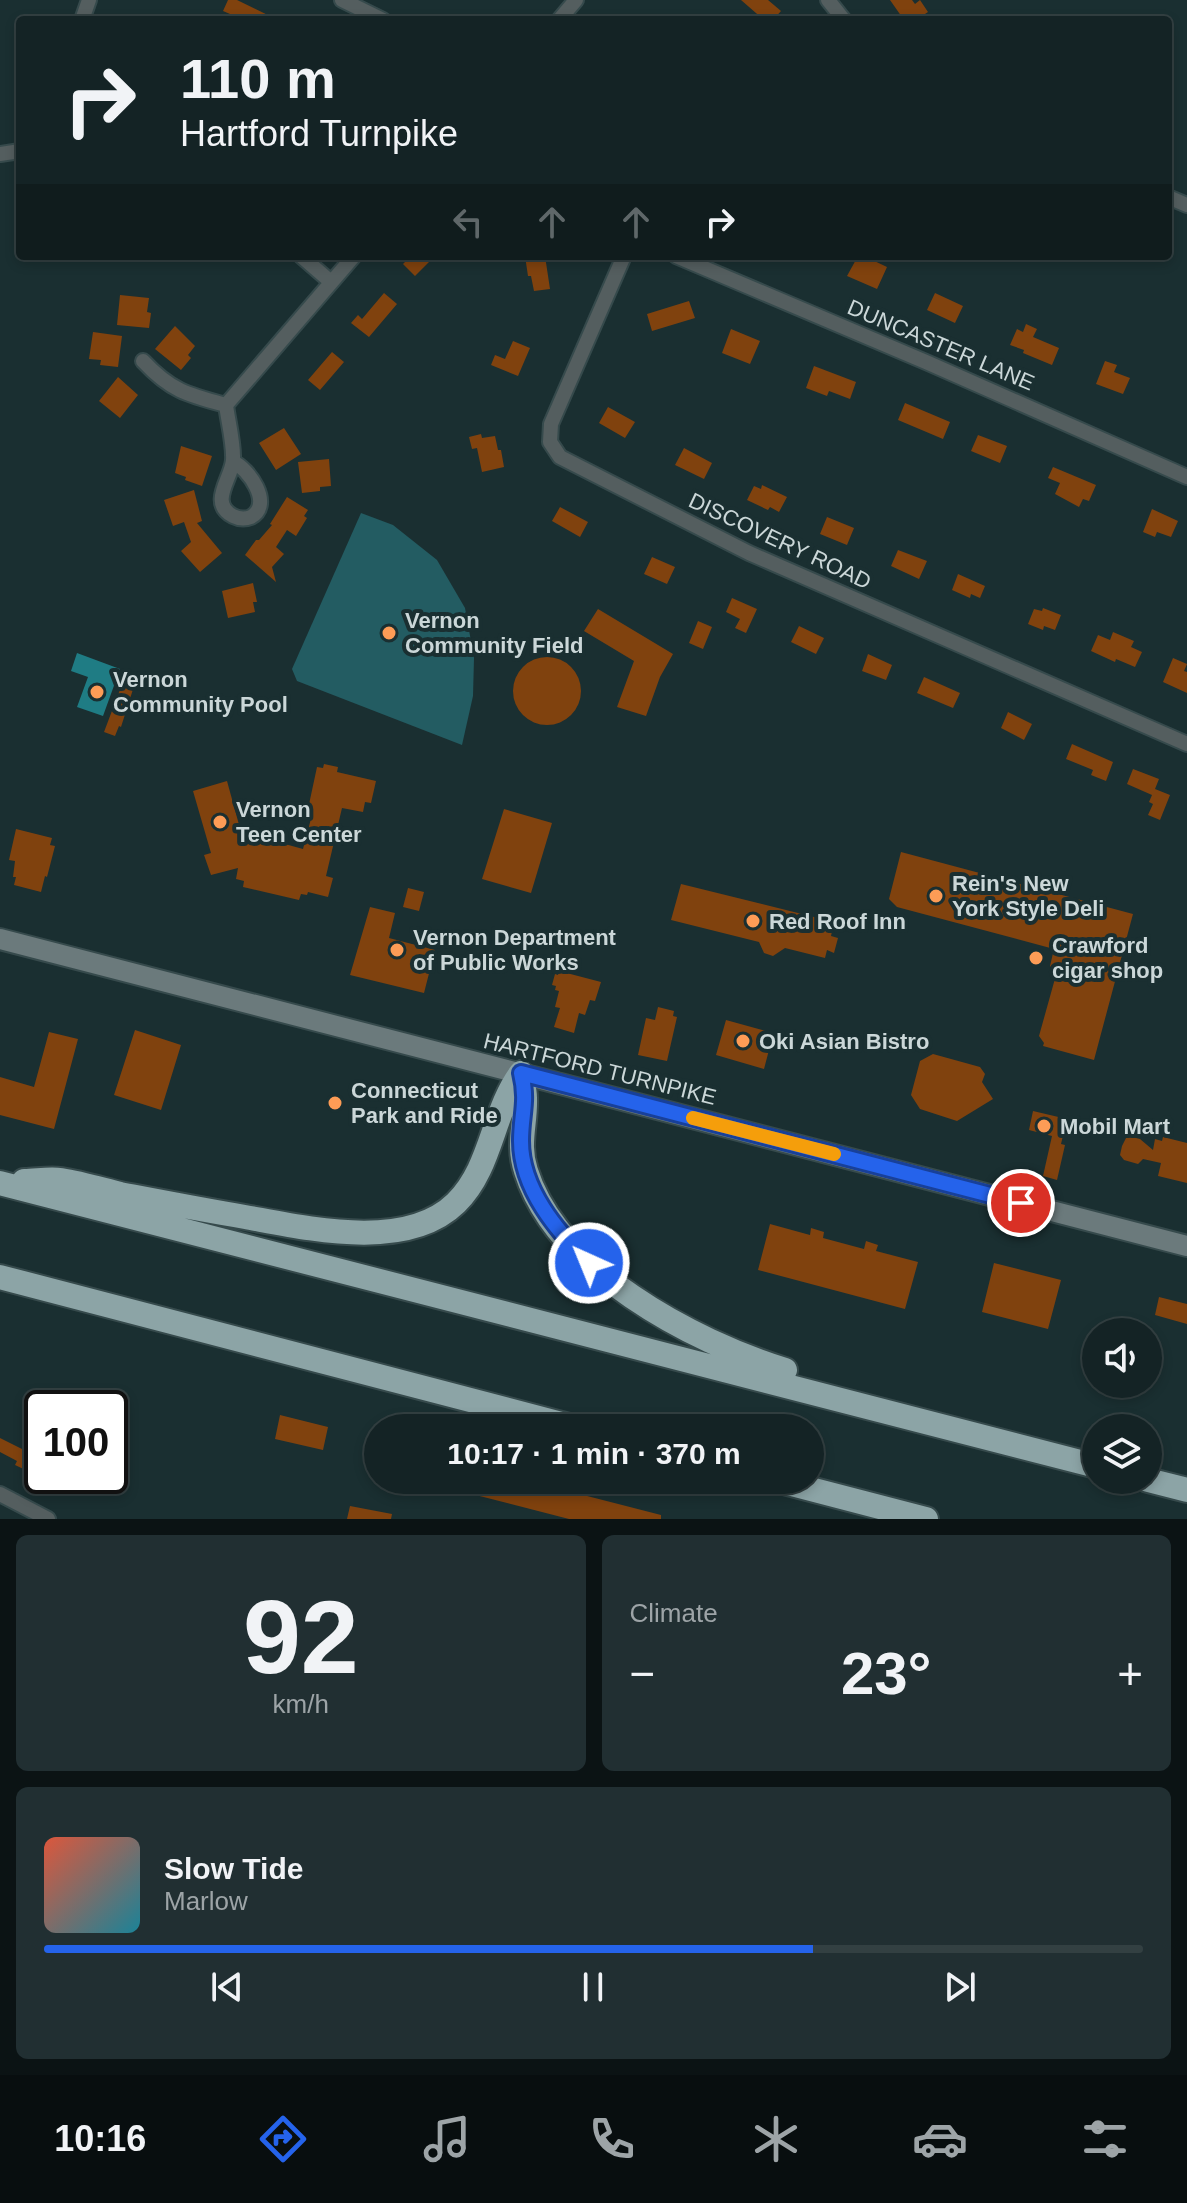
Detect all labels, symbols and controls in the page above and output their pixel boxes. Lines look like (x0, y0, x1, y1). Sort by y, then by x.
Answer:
text: 110 m (180, 47, 336, 110)
icon: right (48, 48, 152, 152)
text: Hartford Turnpike (180, 113, 458, 154)
icon: left (446, 200, 490, 244)
icon: ahead (530, 200, 574, 244)
icon: ahead (614, 200, 658, 244)
icon: right (698, 200, 742, 244)
street label: DUNCASTER LANE (844, 294, 1038, 396)
street label: DISCOVERY ROAD (685, 488, 875, 594)
place label: Vernon Community Field (405, 608, 583, 658)
marker: Vernon Community Field (380, 624, 398, 642)
place label: Vernon Community Pool (113, 667, 288, 717)
marker: Vernon Community Pool (88, 683, 106, 701)
place label: Vernon Teen Center (236, 797, 362, 847)
marker: Vernon Teen Center (211, 813, 229, 831)
place label: Rein's New York Style Deli (952, 871, 1104, 921)
marker: Rein's New York Style Deli (927, 887, 945, 905)
place label: Red Roof Inn (769, 909, 906, 934)
marker: Red Roof Inn (744, 912, 762, 930)
place label: Vernon Department of Public Works (413, 925, 617, 975)
place label: Crawford cigar shop (1052, 933, 1163, 983)
marker: Vernon Department of Public Works (388, 941, 406, 959)
marker: Crawford cigar shop (1027, 949, 1045, 967)
street label: HARTFORD TURNPIKE (481, 1028, 719, 1110)
place label: Oki Asian Bistro (759, 1029, 929, 1054)
marker: Oki Asian Bistro (734, 1032, 752, 1050)
place label: Connecticut Park and Ride (351, 1078, 498, 1128)
marker: Connecticut Park and Ride (326, 1094, 344, 1112)
place label: Mobil Mart (1060, 1114, 1171, 1139)
marker: Mobil Mart (1035, 1117, 1053, 1135)
pin (987, 1169, 1055, 1237)
icon: arrive (999, 1181, 1043, 1225)
position arrow (547, 1221, 631, 1305)
map controls (1082, 1318, 1162, 1494)
button: sound (1082, 1318, 1162, 1398)
speed limit sign: 100 (24, 1390, 128, 1494)
button: layers (1082, 1414, 1162, 1494)
text: 10:17 · 1 min · 370 m (447, 1437, 741, 1470)
text: 92 (243, 1579, 359, 1695)
text: Climate (630, 1598, 718, 1628)
text: 23° (841, 1640, 932, 1707)
text: − (630, 1649, 655, 1698)
text: + (1117, 1649, 1143, 1698)
text: km/h (273, 1689, 329, 1719)
text: Slow Tide (164, 1852, 303, 1885)
text: Marlow (164, 1886, 248, 1916)
icon: previous (205, 1965, 249, 2009)
icon: pause (571, 1965, 615, 2009)
icon: next (938, 1965, 982, 2009)
icon: directions (255, 2111, 311, 2167)
icon: music (419, 2111, 475, 2167)
icon: phone (584, 2111, 640, 2167)
icon: climate (748, 2111, 804, 2167)
icon: car (912, 2111, 968, 2167)
icon: filters (1077, 2111, 1133, 2167)
text: 10:16 (54, 2118, 146, 2159)

